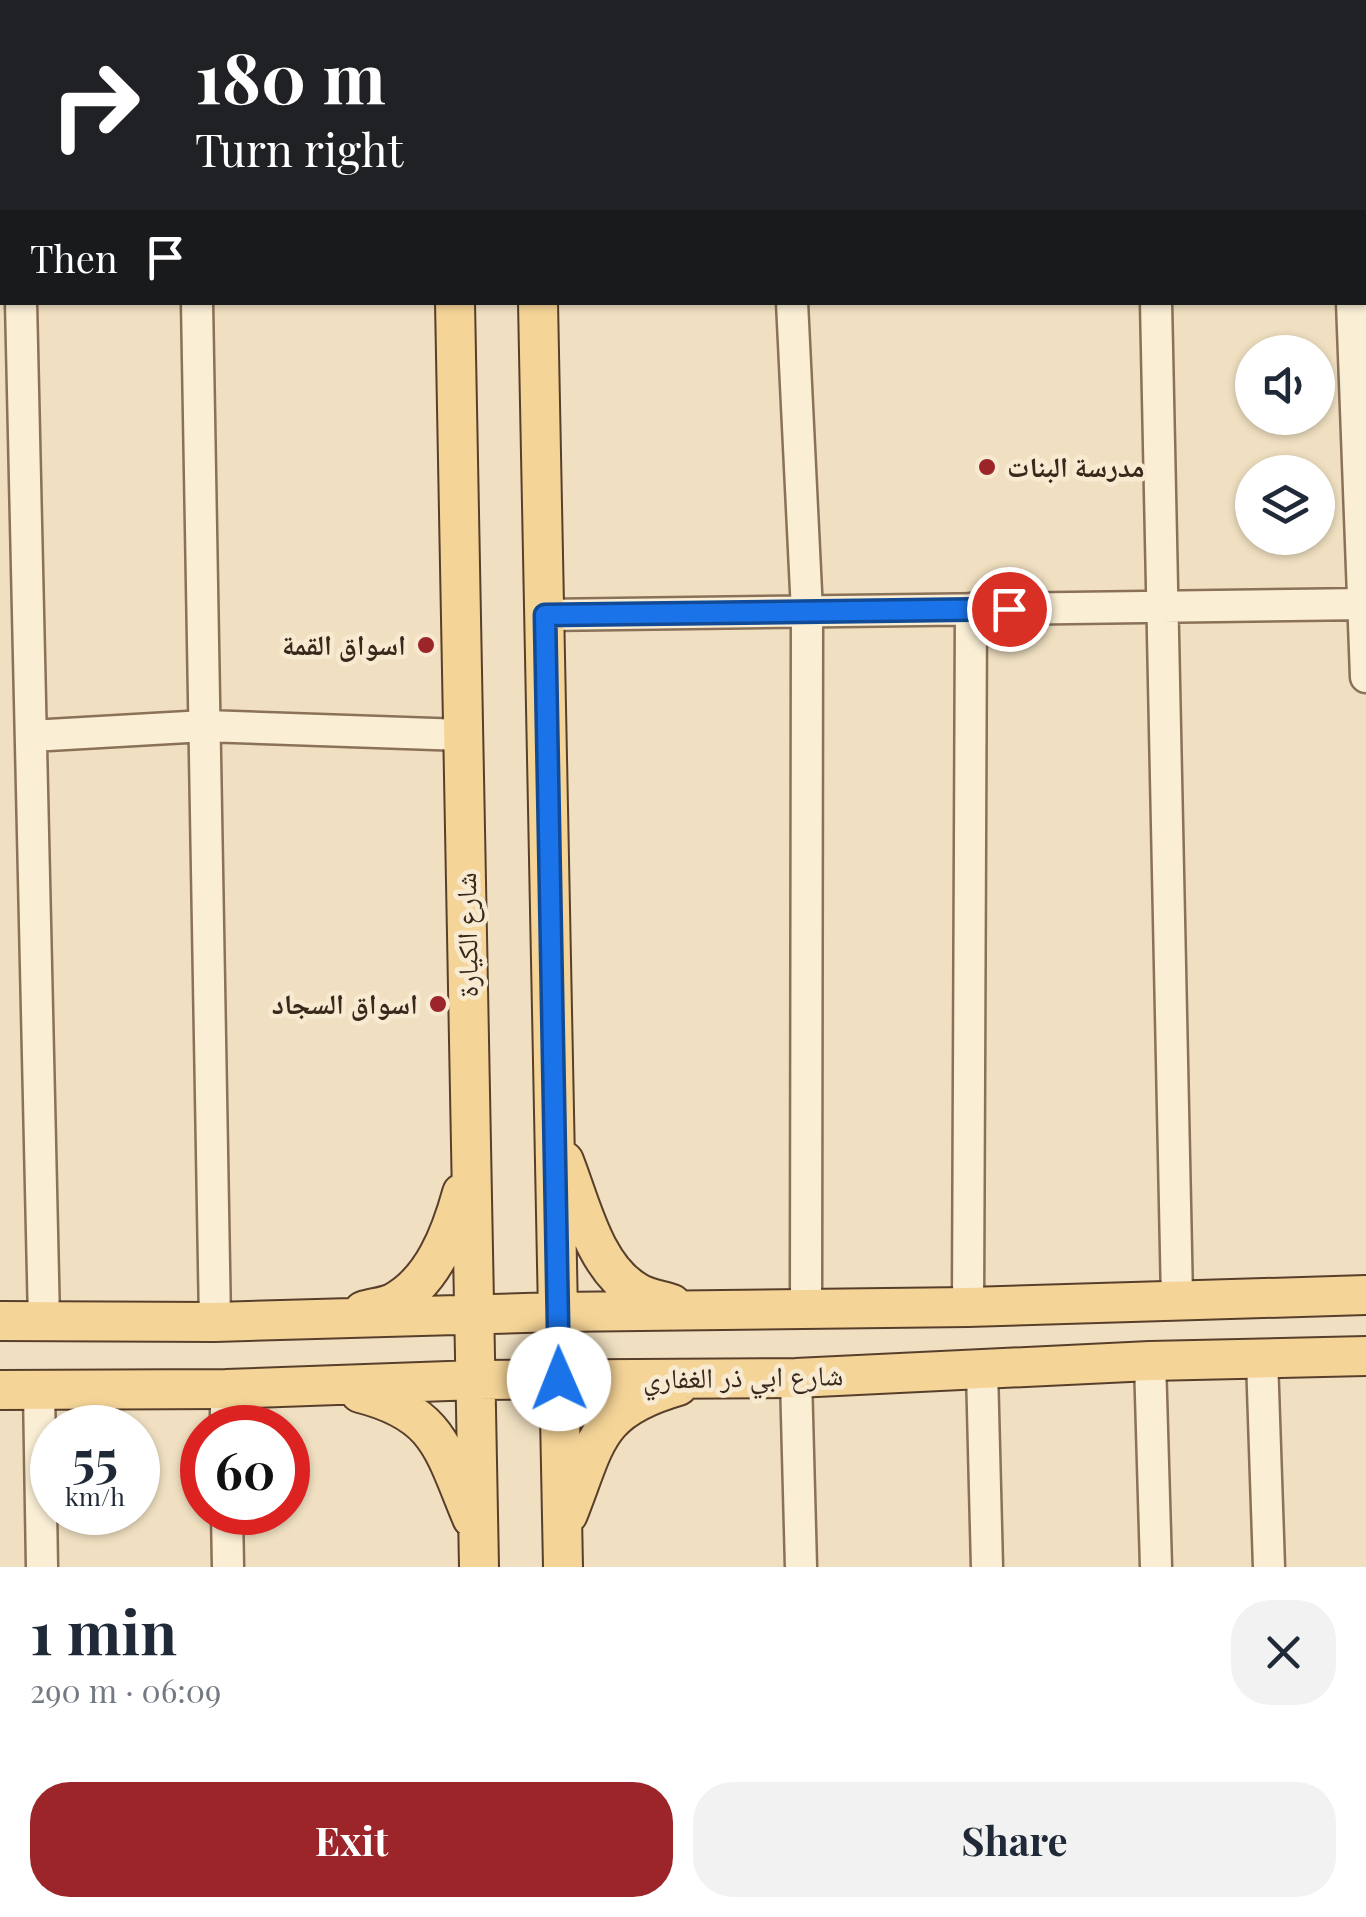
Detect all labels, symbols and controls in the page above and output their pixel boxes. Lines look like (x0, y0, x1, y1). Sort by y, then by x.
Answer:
text: 180 m (195, 28, 386, 122)
icon: right (30, 40, 160, 170)
text: Turn right (195, 118, 403, 178)
icon: arrive (138, 230, 193, 285)
text: Then (30, 232, 118, 283)
map controls (1235, 335, 1335, 555)
button: sound (1235, 335, 1335, 435)
place label: مدرسة البنات (1007, 447, 1145, 484)
button: layers (1235, 455, 1335, 555)
marker: مدرسة البنات (976, 456, 998, 478)
pin (967, 567, 1052, 652)
icon: arrive (982, 582, 1037, 637)
place label: اسواق القمة (282, 625, 406, 662)
marker: اسواق القمة (415, 634, 437, 656)
street label: شارع الكيارة (446, 872, 486, 998)
place label: اسواق السجاد (272, 984, 418, 1021)
marker: اسواق السجاد (427, 993, 449, 1015)
position arrow (507, 1327, 611, 1431)
street label: شارع ابي ذر الغفاري (642, 1355, 844, 1402)
speed limit sign: 60 (180, 1405, 310, 1535)
text: 55 (72, 1424, 118, 1491)
text: km/h (65, 1479, 125, 1512)
text: 1 min (30, 1590, 177, 1670)
button: close (1231, 1600, 1336, 1705)
text: 290 m · 06:09 (30, 1668, 221, 1711)
button: Exit (30, 1782, 673, 1897)
button: Share (693, 1782, 1336, 1897)

